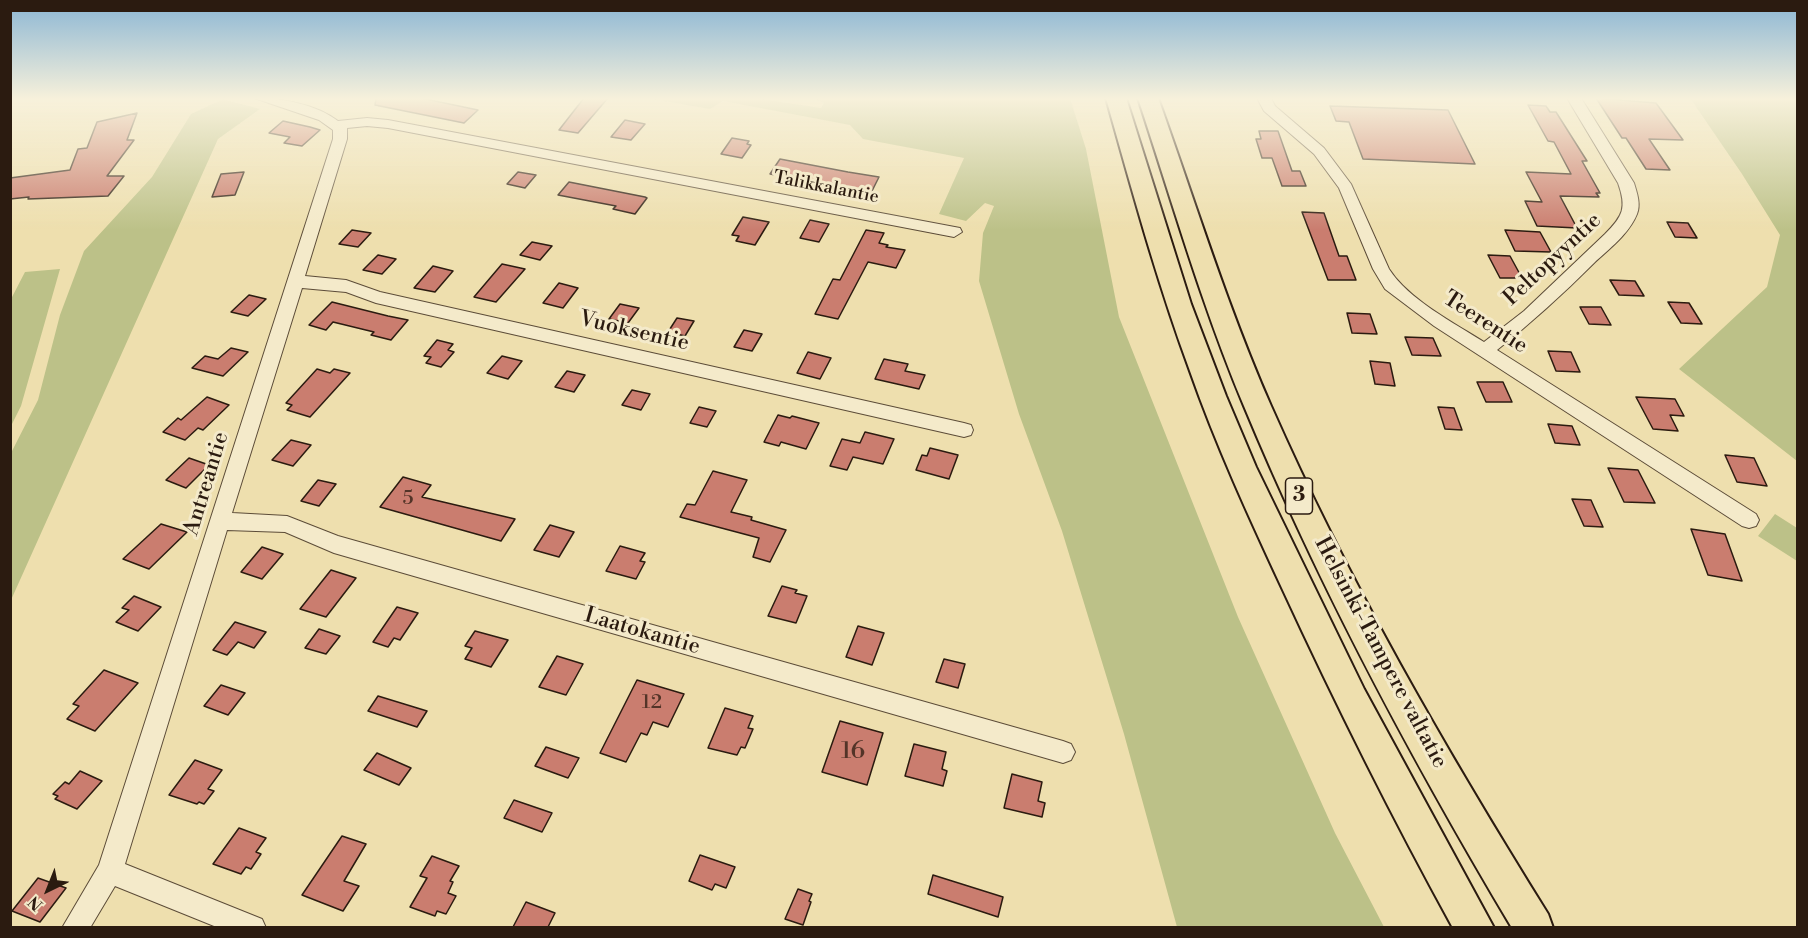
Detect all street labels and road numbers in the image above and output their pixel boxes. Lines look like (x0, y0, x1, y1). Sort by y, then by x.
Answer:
street label: Talikkalantie (771, 167, 881, 209)
street label: Peltopyyntie (1499, 208, 1607, 312)
street label: Teerentie (1438, 286, 1532, 360)
street label: Vuoksentie (577, 307, 691, 357)
street label: Antreantie (179, 429, 235, 539)
road number: 3 (1286, 478, 1312, 514)
street label: Helsinki-Tampere valtatie (1308, 533, 1452, 773)
street label: Laatokantie (581, 603, 703, 661)

